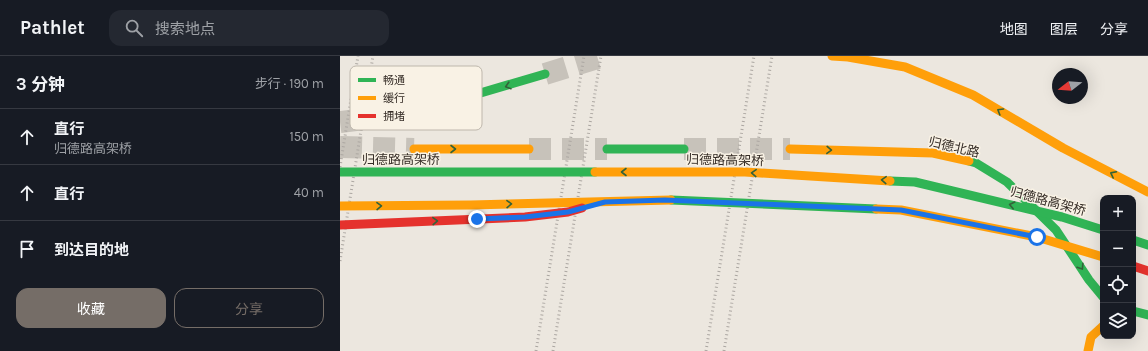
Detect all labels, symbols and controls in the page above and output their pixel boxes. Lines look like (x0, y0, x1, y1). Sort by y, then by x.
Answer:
search box (109, 10, 389, 46)
text: Pathlet (20, 17, 85, 39)
icon: search (123, 17, 145, 39)
text: 搜索地点 (155, 20, 215, 38)
text: 地图 (1000, 21, 1028, 38)
text: 图层 (1050, 21, 1078, 38)
text: 分享 (1100, 21, 1128, 38)
legend (350, 66, 482, 130)
north arrow (1052, 68, 1088, 104)
text: 3 分钟 (16, 74, 65, 94)
text: 畅通 (383, 74, 405, 87)
text: 步行 · 190 m (255, 76, 324, 91)
one-way arrow (505, 81, 512, 90)
text: 缓行 (383, 92, 405, 105)
one-way arrow (997, 108, 1004, 115)
text: 拥堵 (383, 110, 405, 123)
text: 直行 (54, 120, 84, 138)
icon: ahead (16, 126, 38, 148)
text: 150 m (289, 129, 324, 144)
street label: 归德北路 (927, 134, 981, 160)
text: 归德路高架桥 (54, 141, 132, 156)
one-way arrow (450, 145, 456, 153)
one-way arrow (826, 146, 832, 154)
street label: 归德路高架桥 (362, 152, 440, 167)
street label: 归德路高架桥 (686, 152, 764, 168)
one-way arrow (621, 168, 627, 176)
one-way arrow (751, 168, 757, 177)
one-way arrow (1110, 172, 1118, 179)
one-way arrow (881, 176, 887, 185)
icon: ahead (16, 182, 38, 204)
street label: 归德路高架桥 (1008, 184, 1088, 218)
text: 直行 (54, 185, 84, 203)
text: 40 m (294, 185, 324, 200)
map controls (1100, 195, 1136, 339)
button: + (1100, 195, 1136, 231)
one-way arrow (506, 200, 512, 208)
one-way arrow (1008, 201, 1015, 209)
one-way arrow (376, 202, 382, 210)
route end (468, 210, 486, 228)
one-way arrow (432, 216, 438, 225)
route start (1028, 228, 1046, 246)
button: − (1100, 231, 1136, 267)
icon: arrive (16, 238, 38, 260)
text: 到达目的地 (54, 241, 129, 259)
one-way arrow (1076, 263, 1083, 270)
button: locate (1100, 267, 1136, 303)
button: 收藏 (16, 288, 166, 328)
button: 分享 (174, 288, 324, 328)
button: layers (1100, 303, 1136, 339)

